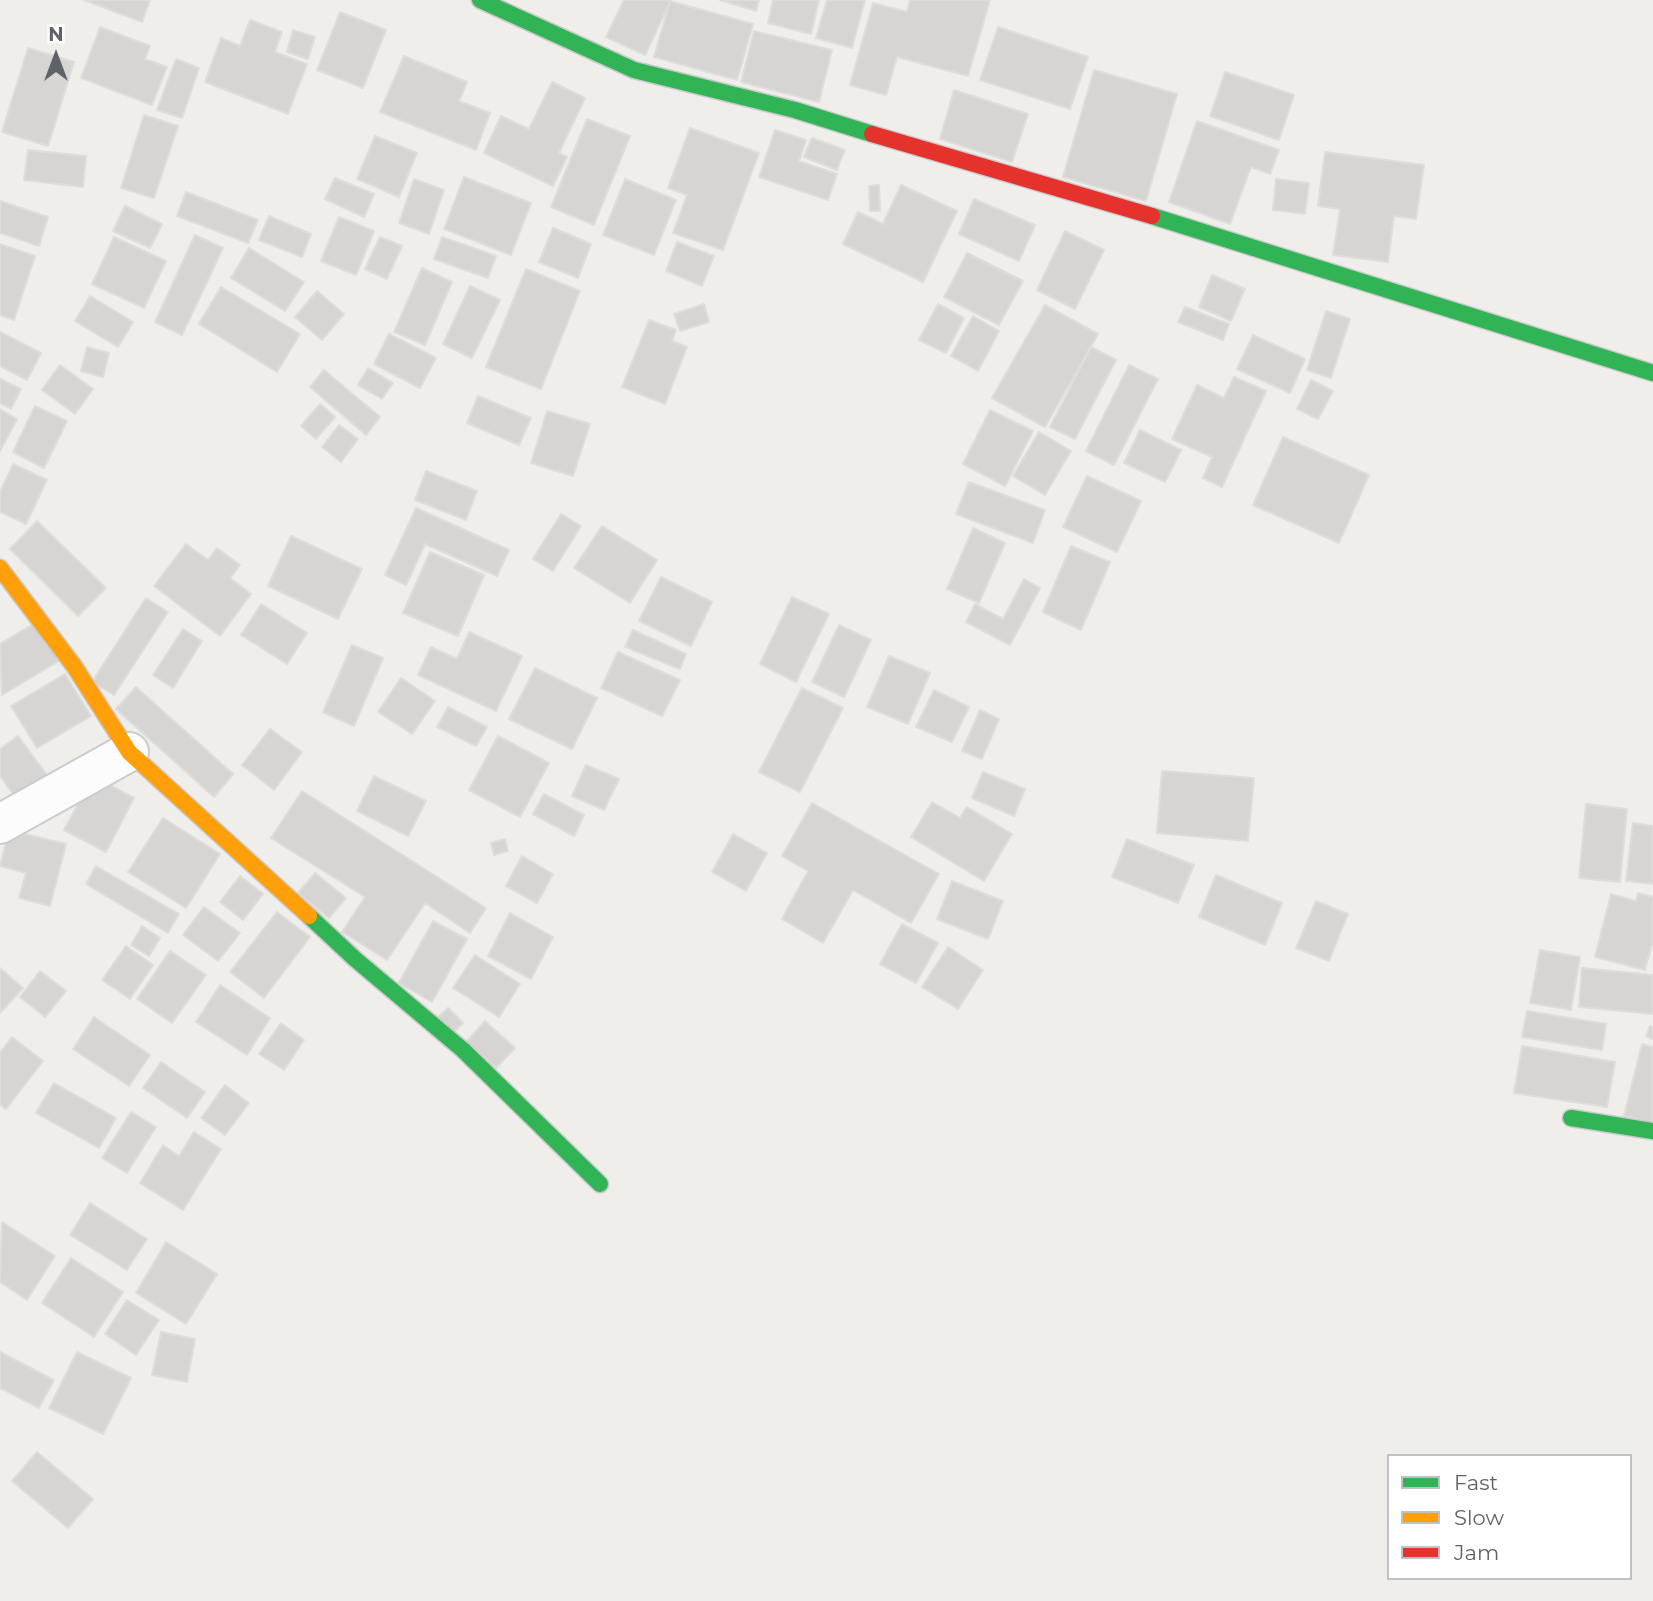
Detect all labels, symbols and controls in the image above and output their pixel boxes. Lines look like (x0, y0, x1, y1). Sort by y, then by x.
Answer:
north arrow (21, 21, 91, 91)
text: N (48, 23, 64, 46)
legend (1387, 1454, 1632, 1580)
text: Fast (1454, 1470, 1498, 1495)
text: Slow (1454, 1505, 1504, 1530)
text: Jam (1454, 1540, 1499, 1565)

